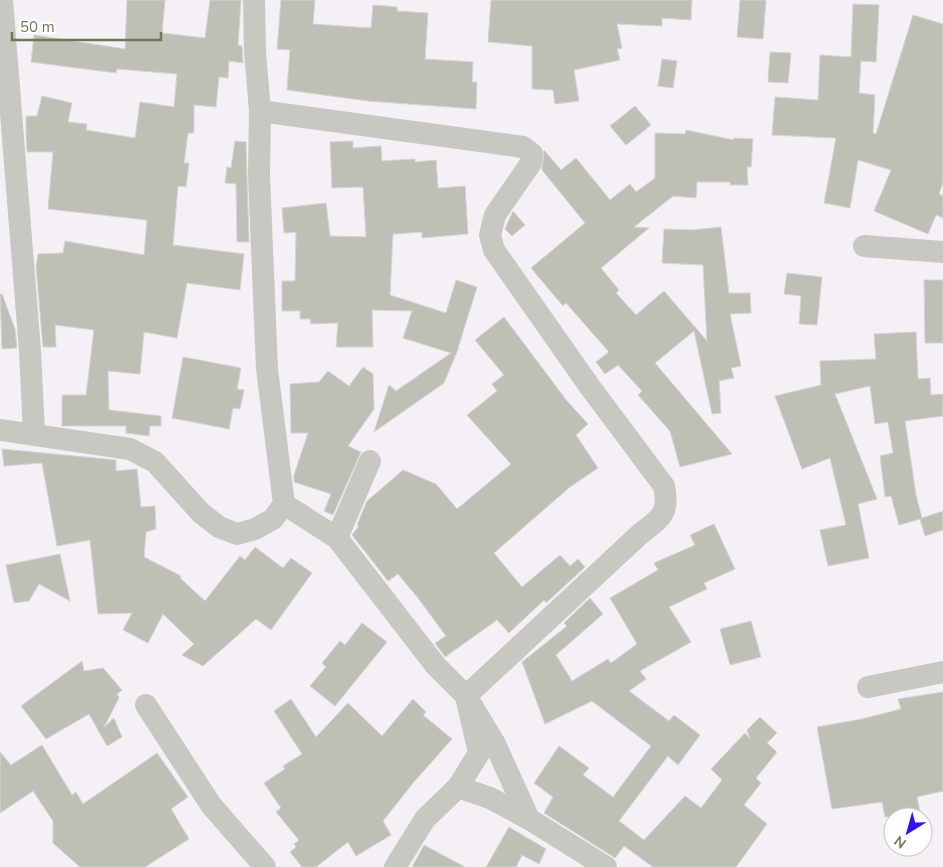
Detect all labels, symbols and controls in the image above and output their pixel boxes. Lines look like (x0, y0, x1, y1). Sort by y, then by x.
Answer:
scale bar (12, 10, 161, 42)
text: 50 m (20, 17, 55, 37)
north arrow (883, 807, 933, 857)
text: N (891, 831, 910, 853)

